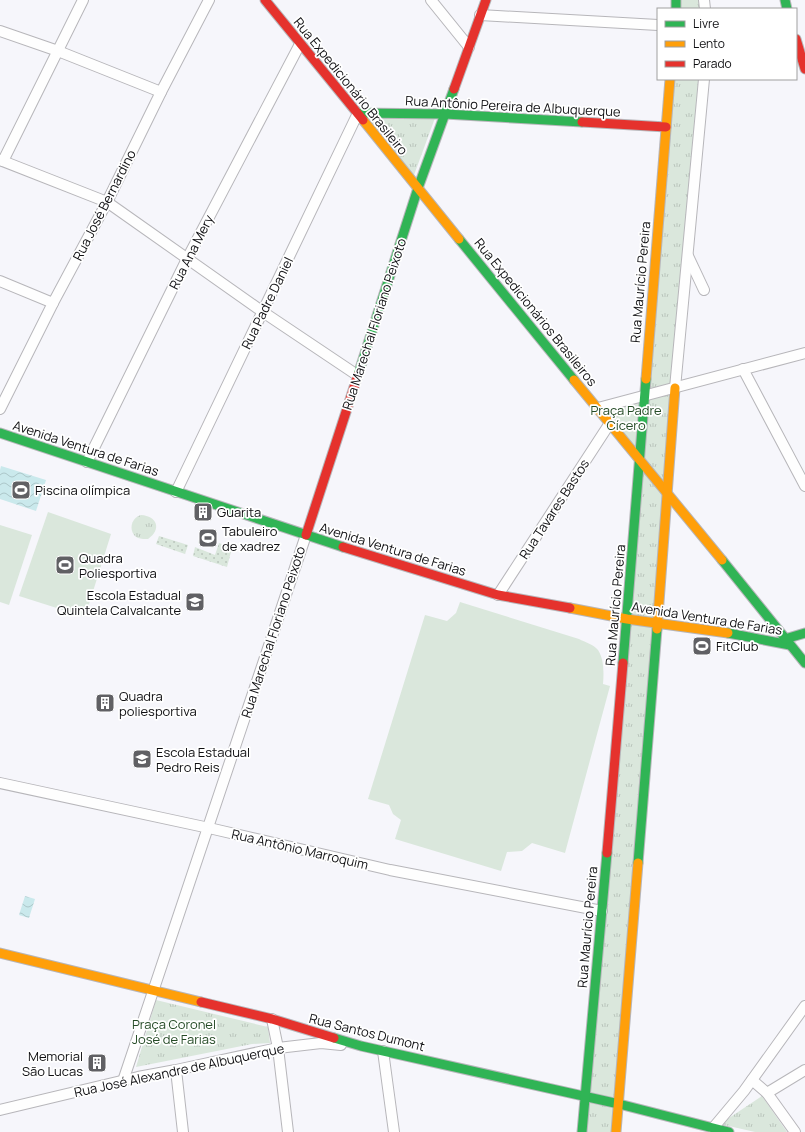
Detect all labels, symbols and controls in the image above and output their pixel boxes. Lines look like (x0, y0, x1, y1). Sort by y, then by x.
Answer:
legend (657, 8, 797, 80)
street label: Rua Expedicionário Brasileiro (290, 13, 412, 159)
text: Livre (693, 15, 719, 32)
text: Lento (693, 35, 725, 52)
text: Parado (693, 55, 732, 72)
street label: Rua Antônio Pereira de Albuquerque (405, 91, 621, 121)
street label: Rua José Bernardino (68, 146, 140, 264)
street label: Rua Ana Mery (164, 211, 218, 292)
street label: Rua Maurício Pereira (626, 220, 654, 344)
street label: Rua Expedicionários Brasileiros (471, 234, 602, 390)
street label: Rua Marechal Floriano Peixoto (338, 236, 410, 412)
street label: Rua Padre Daniel (237, 254, 297, 352)
park label: Praça Padre Cícero (590, 401, 662, 434)
street label: Avenida Ventura de Farias (11, 416, 161, 480)
street label: Rua Tavares Bastos (515, 455, 593, 563)
sports icon: Piscina olímpica (10, 479, 32, 501)
place label: Piscina olímpica (35, 481, 130, 499)
building icon: Guarita (192, 501, 214, 523)
place label: Guarita (217, 503, 261, 521)
street label: Avenida Ventura de Farias (318, 518, 469, 580)
place label: Tabuleiro de xadrez (222, 522, 281, 555)
sports icon: Tabuleiro de xadrez (197, 527, 219, 549)
street label: Rua Maurício Pereira (601, 543, 629, 667)
street label: Rua Marechal Floriano Peixoto (237, 544, 309, 720)
place label: Quadra Poliesportiva (79, 549, 157, 582)
sports icon: Quadra Poliesportiva (54, 554, 76, 576)
place label: Escola Estadual Quintela Calvalcante (57, 586, 181, 619)
school or university icon: Escola Estadual Quintela Calvalcante (184, 591, 206, 613)
street label: Avenida Ventura de Farias (630, 597, 784, 639)
sports icon: FitClub (691, 635, 713, 657)
place label: FitClub (716, 637, 759, 655)
place label: Quadra poliesportiva (119, 687, 197, 720)
building icon: Quadra poliesportiva (94, 692, 116, 714)
place label: Escola Estadual Pedro Reis (156, 743, 250, 776)
school or university icon: Escola Estadual Pedro Reis (131, 748, 153, 770)
street label: Rua Antônio Marroquim (230, 824, 370, 874)
street label: Rua Maurício Pereira (573, 865, 601, 989)
street label: Rua Santos Dumont (307, 1009, 427, 1055)
park label: Praça Coronel José de Farias (132, 1015, 216, 1048)
street label: Rua José Alexandre de Albuquerque (72, 1039, 286, 1101)
place label: Memorial São Lucas (22, 1047, 83, 1080)
building icon: Memorial São Lucas (86, 1052, 108, 1074)

